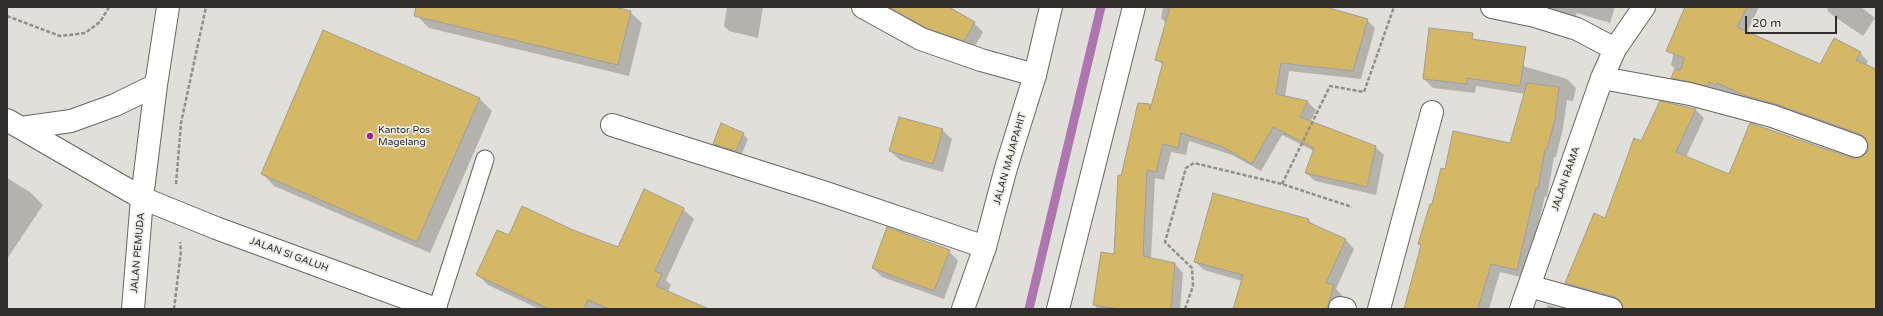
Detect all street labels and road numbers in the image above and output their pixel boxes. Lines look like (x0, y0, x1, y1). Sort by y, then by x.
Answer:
street label: JALAN MAJAPAHIT (991, 112, 1029, 206)
street label: JALAN RAMA (1549, 145, 1583, 213)
street label: JALAN PEMUDA (128, 212, 148, 294)
street label: JALAN SI GALUH (248, 235, 330, 275)

